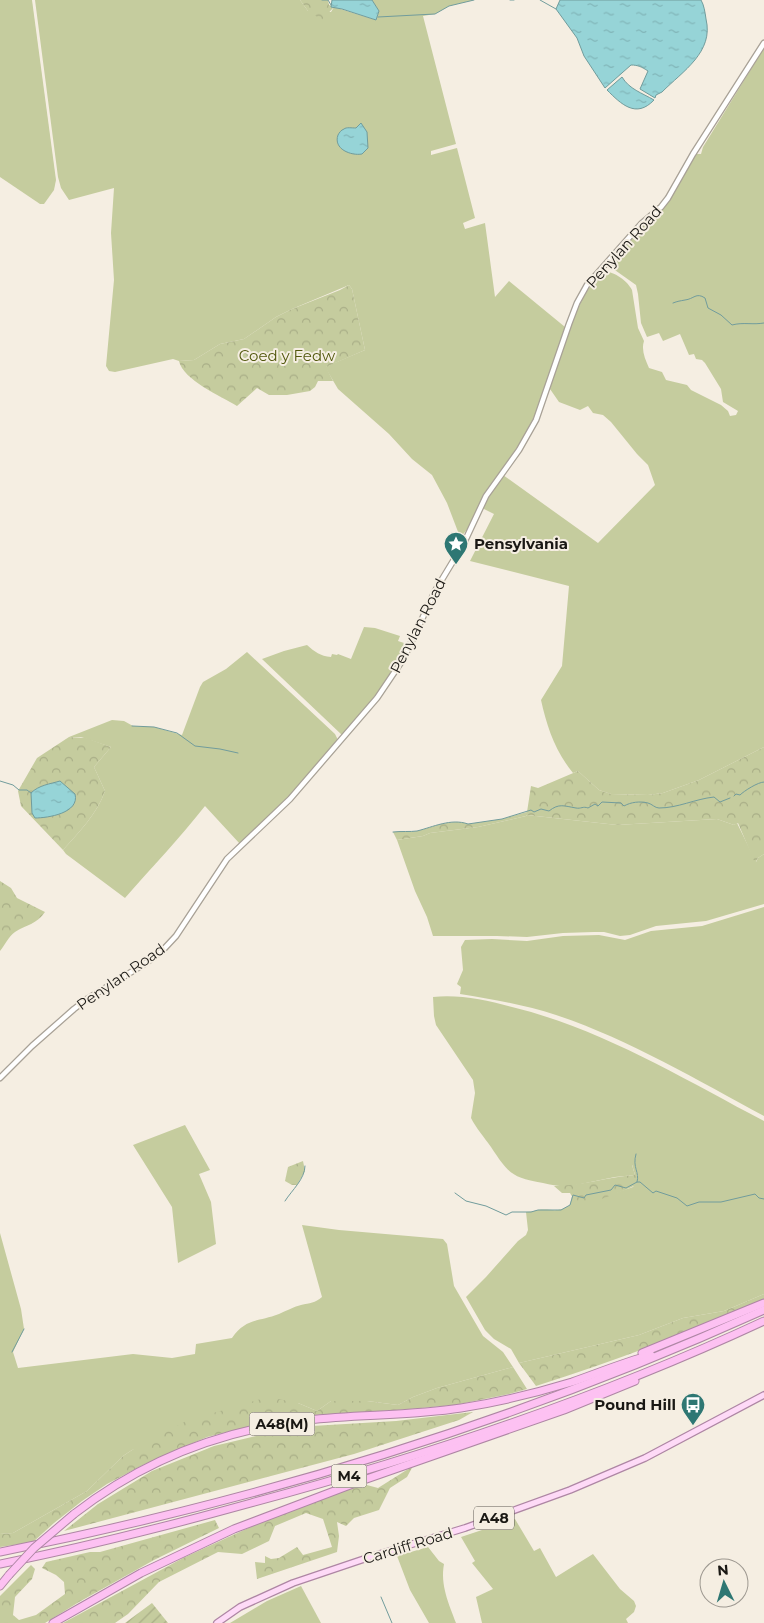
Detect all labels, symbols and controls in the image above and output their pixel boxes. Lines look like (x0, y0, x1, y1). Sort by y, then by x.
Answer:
street label: Penylan Road (582, 202, 665, 292)
park label: Coed y Fedw (239, 346, 336, 365)
place icon: Pensylvania (443, 531, 469, 565)
place label: Pensylvania (474, 534, 568, 553)
street label: Penylan Road (386, 575, 450, 676)
street label: Penylan Road (73, 939, 169, 1014)
bus stop icon: Pound Hill (680, 1392, 706, 1426)
place label: Pound Hill (594, 1395, 676, 1414)
road number: A48(M) (250, 1412, 314, 1436)
road number: M4 (332, 1464, 366, 1488)
road number: A48 (474, 1506, 514, 1530)
street label: Cardiff Road (361, 1523, 455, 1568)
north arrow (699, 1558, 749, 1608)
text: N (716, 1561, 729, 1580)

